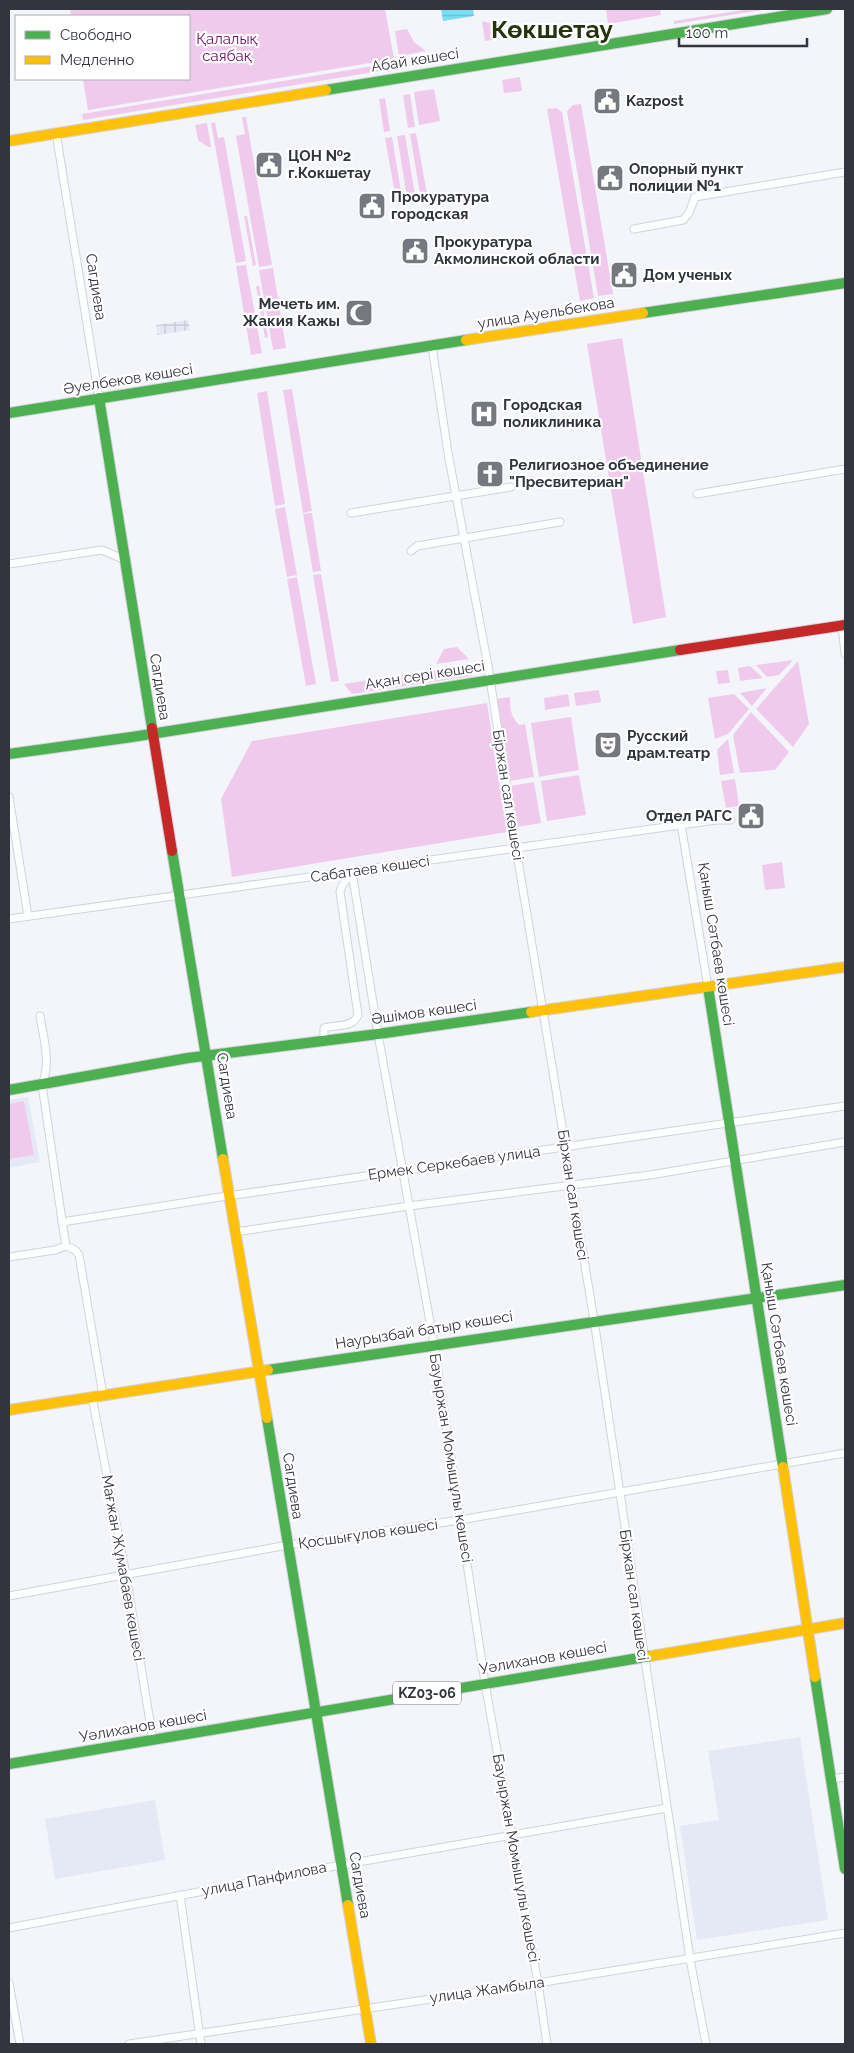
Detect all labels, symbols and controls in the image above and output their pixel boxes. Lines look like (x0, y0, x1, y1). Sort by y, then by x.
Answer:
district label: Көкшетау (491, 14, 613, 44)
legend (15, 15, 190, 80)
scale bar (679, 15, 806, 47)
text: 100 m (686, 24, 728, 42)
text: Свободно (60, 26, 132, 44)
park label: Қалалық саябақ (196, 30, 258, 65)
street label: Абай көшесі (370, 44, 460, 76)
text: Медленно (60, 51, 134, 69)
public building icon: Kazpost (592, 86, 622, 116)
place label: Kazpost (626, 92, 684, 110)
place label: ЦОН №2 г.Кокшетау (288, 147, 372, 182)
public building icon: ЦОН №2 г.Кокшетау (254, 150, 284, 180)
place label: Опорный пункт полиции №1 (629, 160, 744, 195)
public building icon: Опорный пункт полиции №1 (595, 163, 625, 193)
place label: Прокуратура городская (391, 188, 490, 223)
public building icon: Прокуратура городская (357, 191, 387, 221)
place label: Прокуратура Акмолинской области (434, 233, 599, 268)
public building icon: Прокуратура Акмолинской области (400, 236, 430, 266)
street label: Сагдиева (82, 252, 110, 322)
public building icon: Дом ученых (609, 260, 639, 290)
place label: Дом ученых (643, 266, 732, 284)
street label: улица Ауельбекова (476, 293, 616, 333)
place label: Мечеть им. Жакия Кажы (243, 295, 340, 330)
mosque icon: Мечеть им. Жакия Кажы (344, 298, 374, 328)
street label: Әуелбеков көшесі (62, 360, 194, 398)
place label: Городская поликлиника (503, 396, 601, 431)
hospital icon: Городская поликлиника (469, 399, 499, 429)
place label: Религиозное объединение "Пресвитериан" (509, 456, 709, 491)
church icon: Религиозное объединение "Пресвитериан" (475, 459, 505, 489)
street label: Сагдиева (146, 652, 174, 722)
street label: Ақан сері көшесі (364, 657, 486, 693)
place label: Русский драм.театр (627, 727, 711, 762)
street label: Біржан сал көшесі (489, 728, 527, 862)
theatre icon: Русский драм.театр (593, 730, 623, 760)
public building icon: Отдел РАГС (736, 801, 766, 831)
place label: Отдел РАГС (646, 807, 732, 825)
street label: Сабатаев көшесі (309, 852, 431, 886)
street label: Қаныш Сәтбаев көшесі (694, 861, 738, 1027)
street label: Әшімов көшесі (370, 996, 478, 1028)
street label: Сагдиева (213, 1051, 241, 1121)
street label: Біржан сал көшесі (554, 1128, 592, 1262)
street label: Ермек Серкебаев улица (367, 1142, 541, 1184)
street label: Қаныш Сәтбаев көшесі (757, 1261, 801, 1427)
street label: Наурызбай батыр көшесі (334, 1307, 514, 1353)
street label: Бауыржан Момышұлы көшесі (426, 1352, 476, 1564)
street label: Сагдиева (279, 1451, 307, 1521)
street label: Мағжан Жұмабаев көшесі (98, 1474, 148, 1662)
street label: Қосшығұлов көшесі (297, 1515, 439, 1553)
street label: Біржан сал көшесі (616, 1528, 652, 1662)
street label: Уәлиханов көшесі (478, 1638, 608, 1678)
road number: KZ03-06 (393, 1682, 461, 1705)
street label: Уәлиханов көшесі (78, 1706, 208, 1746)
street label: Бауыржан Момышұлы көшесі (489, 1752, 543, 1964)
street label: Сагдиева (345, 1850, 375, 1920)
street label: улица Панфилова (200, 1858, 328, 1900)
street label: улица Жамбыла (428, 1973, 546, 2007)

